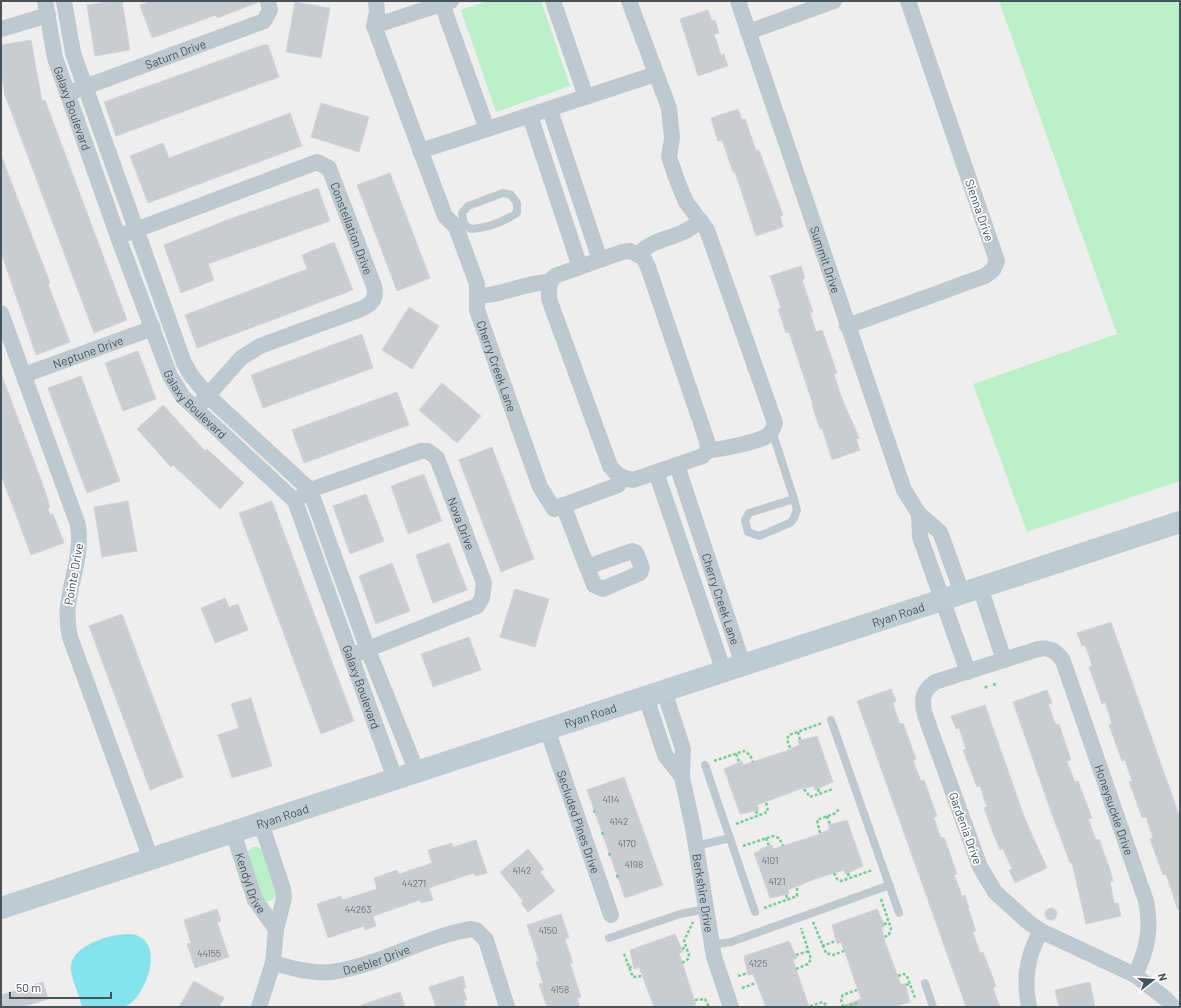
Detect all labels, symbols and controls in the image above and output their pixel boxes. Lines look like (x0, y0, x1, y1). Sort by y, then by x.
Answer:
street label: Saturn Drive (143, 36, 208, 71)
street label: Galaxy Boulevard (51, 64, 94, 152)
street label: Sienna Drive (963, 177, 997, 243)
street label: Constellation Drive (328, 180, 376, 277)
street label: Summit Drive (808, 224, 844, 295)
street label: Cherry Creek Lane (474, 319, 520, 414)
street label: Neptune Drive (51, 332, 125, 371)
street label: Galaxy Boulevard (161, 368, 230, 441)
street label: Nova Drive (445, 495, 478, 552)
street label: Pointe Drive (61, 542, 85, 606)
street label: Cherry Creek Lane (700, 551, 743, 647)
street label: Ryan Road (870, 599, 926, 629)
street label: Galaxy Boulevard (340, 643, 383, 731)
street label: Ryan Road (562, 700, 618, 730)
street label: Honeysuckle Drive (1092, 763, 1137, 857)
street label: Secluded Pines Drive (555, 768, 603, 875)
street label: Gardenia Drive (947, 790, 985, 866)
house number: 4114 (602, 793, 620, 805)
street label: Ryan Road (254, 801, 310, 831)
house number: 4142 (610, 815, 628, 827)
house number: 4170 (618, 837, 636, 849)
street label: Kendyl Drive (233, 851, 269, 916)
street label: Berkshire Drive (690, 853, 717, 933)
house number: 4101 (762, 854, 778, 866)
house number: 4198 (625, 858, 643, 870)
house number: 4142 (513, 864, 531, 876)
house number: 4121 (769, 875, 785, 887)
house number: 44271 (402, 877, 426, 889)
house number: 44263 (345, 903, 371, 915)
house number: 4150 (539, 924, 557, 936)
street label: Doebler Drive (341, 942, 412, 977)
house number: 44155 (197, 947, 221, 959)
house number: 4125 (749, 957, 767, 969)
north arrow (1133, 960, 1173, 1000)
text: N (1156, 972, 1170, 982)
scale bar (10, 974, 111, 1000)
text: 50 m (16, 980, 41, 994)
house number: 4158 (551, 983, 569, 995)

